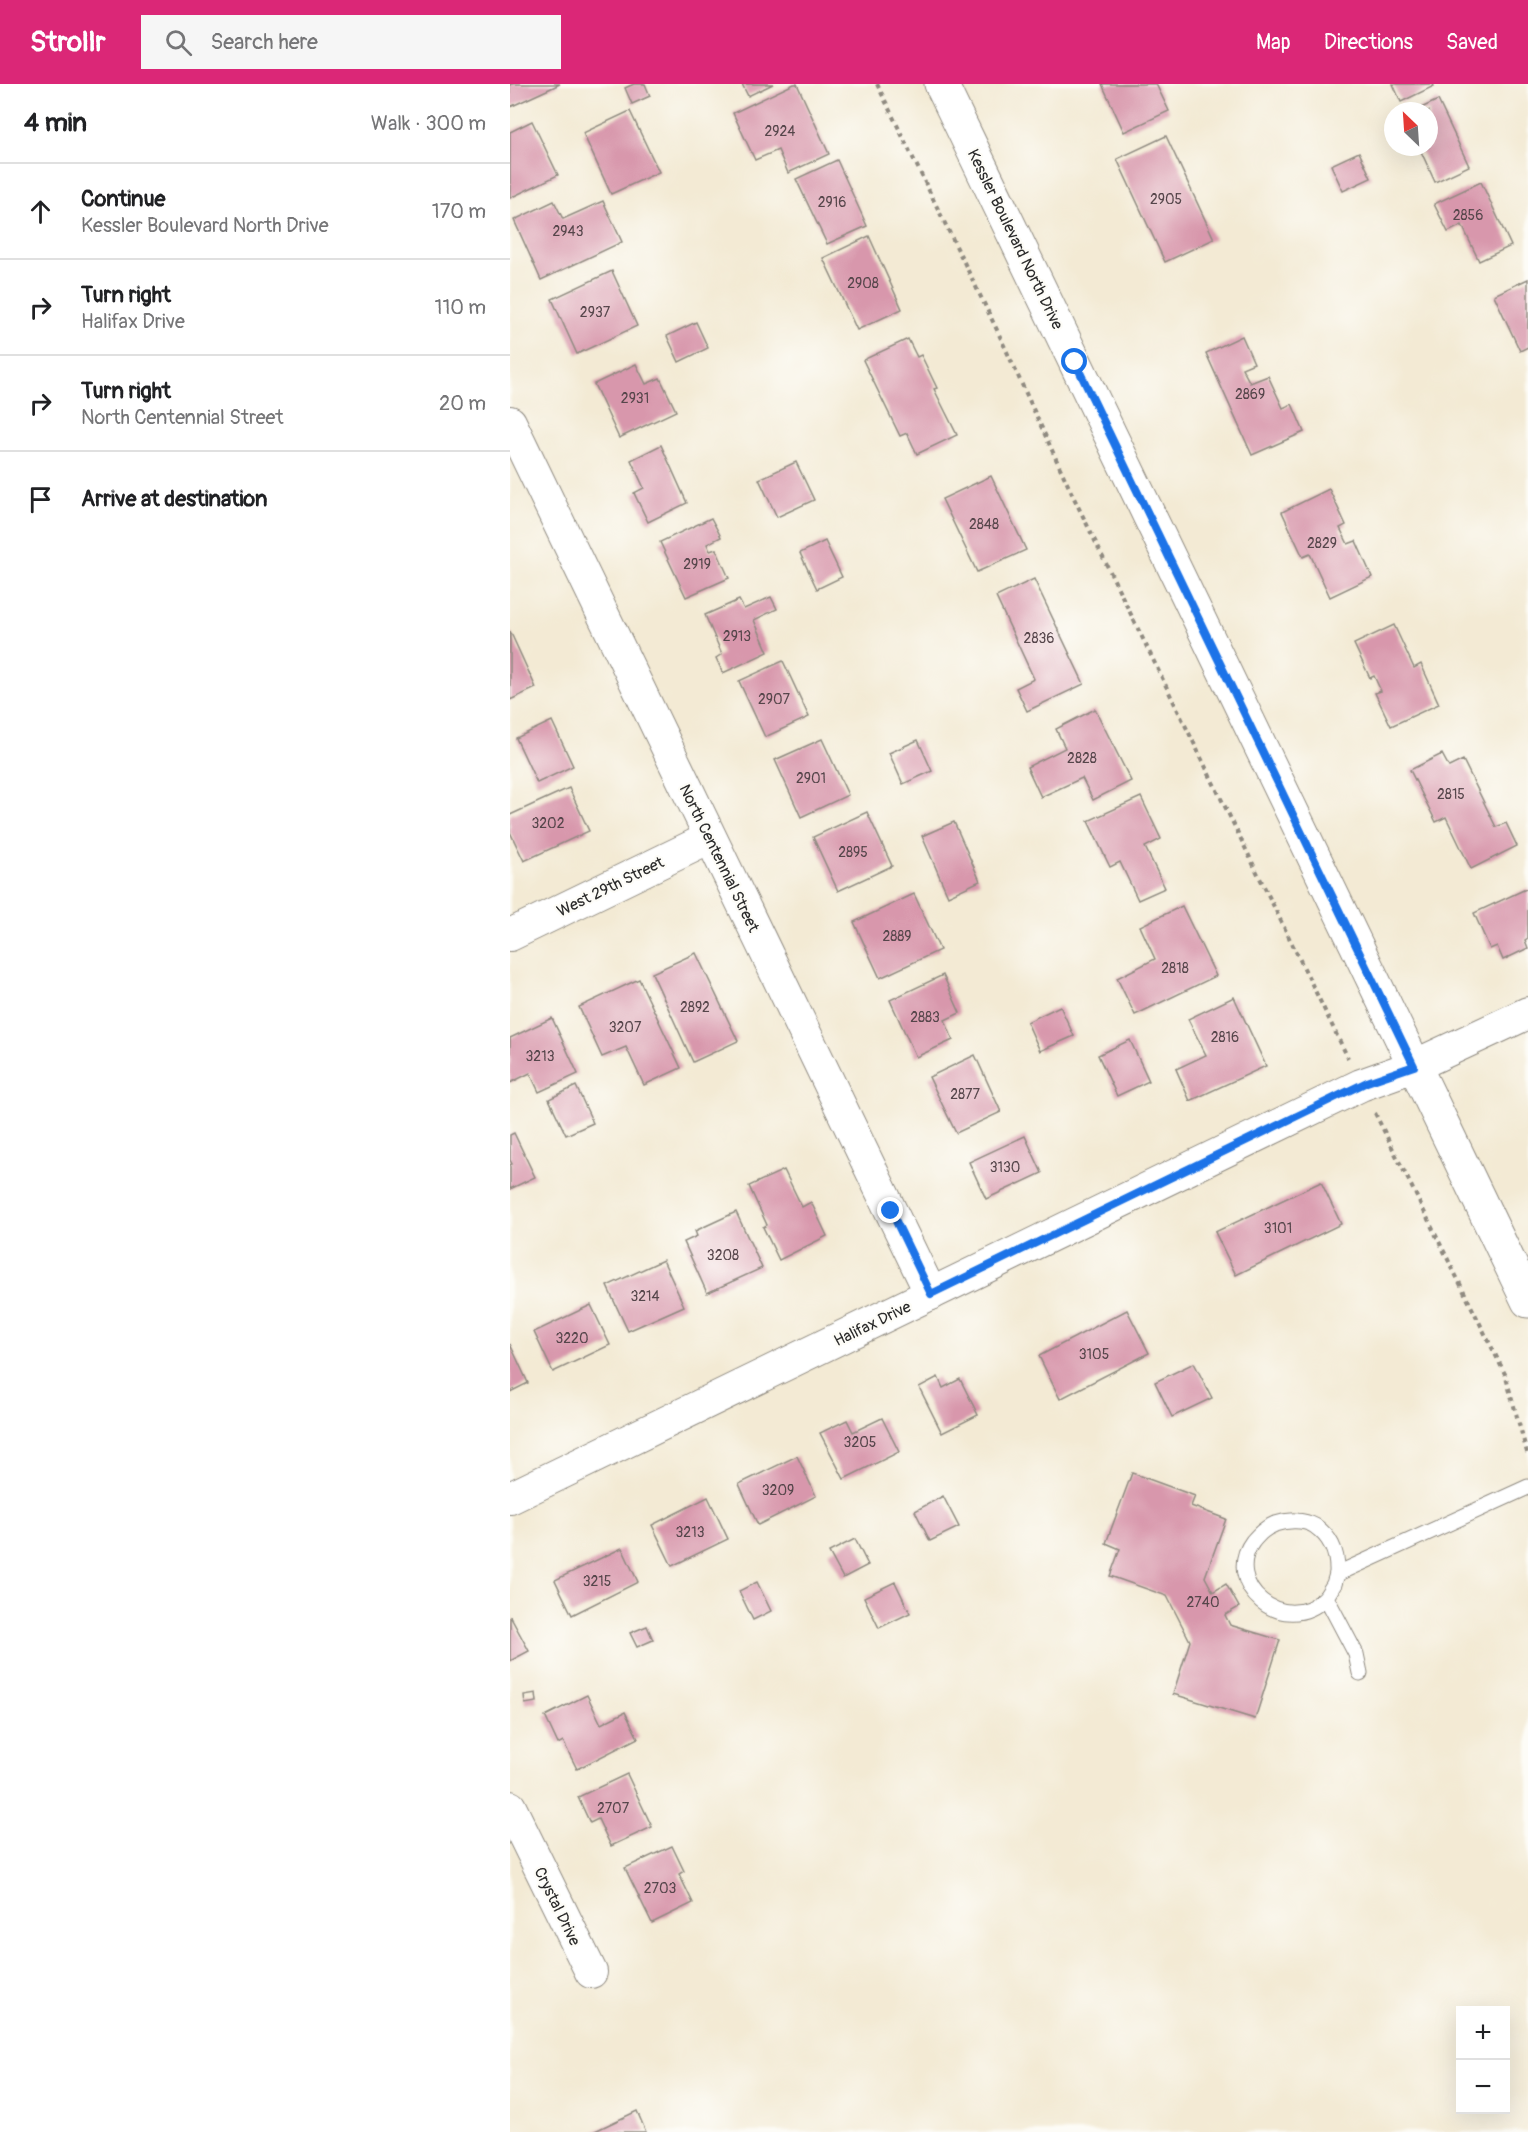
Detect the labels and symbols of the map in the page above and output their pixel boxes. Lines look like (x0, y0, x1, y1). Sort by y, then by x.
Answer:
north arrow (1384, 102, 1438, 156)
house number: 2924 (765, 123, 795, 140)
street label: Kessler Boulevard North Drive (963, 146, 1068, 333)
house number: 2905 (1150, 191, 1182, 208)
house number: 2916 (818, 194, 846, 211)
house number: 2856 (1453, 207, 1483, 224)
house number: 2943 (553, 223, 584, 240)
house number: 2908 (847, 275, 879, 292)
house number: 2937 (580, 304, 611, 321)
route start (1061, 348, 1087, 374)
house number: 2869 (1235, 386, 1265, 403)
house number: 2931 (621, 390, 649, 407)
house number: 2848 (969, 516, 999, 533)
house number: 2829 (1307, 535, 1337, 552)
house number: 2919 (683, 556, 711, 573)
house number: 2913 (723, 628, 751, 645)
house number: 2836 (1024, 630, 1054, 647)
house number: 2907 (758, 691, 791, 708)
house number: 2828 (1067, 750, 1097, 767)
house number: 2901 (796, 770, 826, 787)
street label: North Centennial Street (675, 781, 764, 936)
house number: 2815 (1437, 786, 1465, 803)
house number: 3202 (531, 815, 565, 832)
house number: 2895 (838, 844, 868, 861)
street label: West 29th Street (554, 852, 668, 921)
house number: 2889 (882, 928, 912, 945)
house number: 2818 (1161, 960, 1189, 977)
house number: 2892 (680, 999, 710, 1016)
house number: 2883 (910, 1009, 940, 1026)
house number: 3207 (609, 1019, 642, 1036)
house number: 2816 (1211, 1029, 1239, 1046)
house number: 3213 (526, 1048, 555, 1065)
house number: 2877 (950, 1086, 980, 1103)
house number: 3130 (990, 1159, 1020, 1176)
route end (877, 1197, 903, 1223)
house number: 3101 (1264, 1220, 1292, 1237)
house number: 3208 (707, 1247, 739, 1264)
house number: 3214 (630, 1288, 660, 1305)
street label: Halifax Drive (831, 1297, 914, 1351)
house number: 3220 (555, 1330, 589, 1347)
house number: 3105 (1079, 1346, 1109, 1363)
house number: 3205 (844, 1434, 876, 1451)
house number: 3209 (762, 1482, 794, 1499)
house number: 3213 (676, 1524, 705, 1541)
house number: 3215 (583, 1573, 611, 1590)
house number: 2740 (1187, 1594, 1219, 1611)
house number: 2707 (597, 1800, 630, 1817)
street label: Crystal Drive (530, 1864, 585, 1949)
house number: 2703 (644, 1880, 676, 1897)

